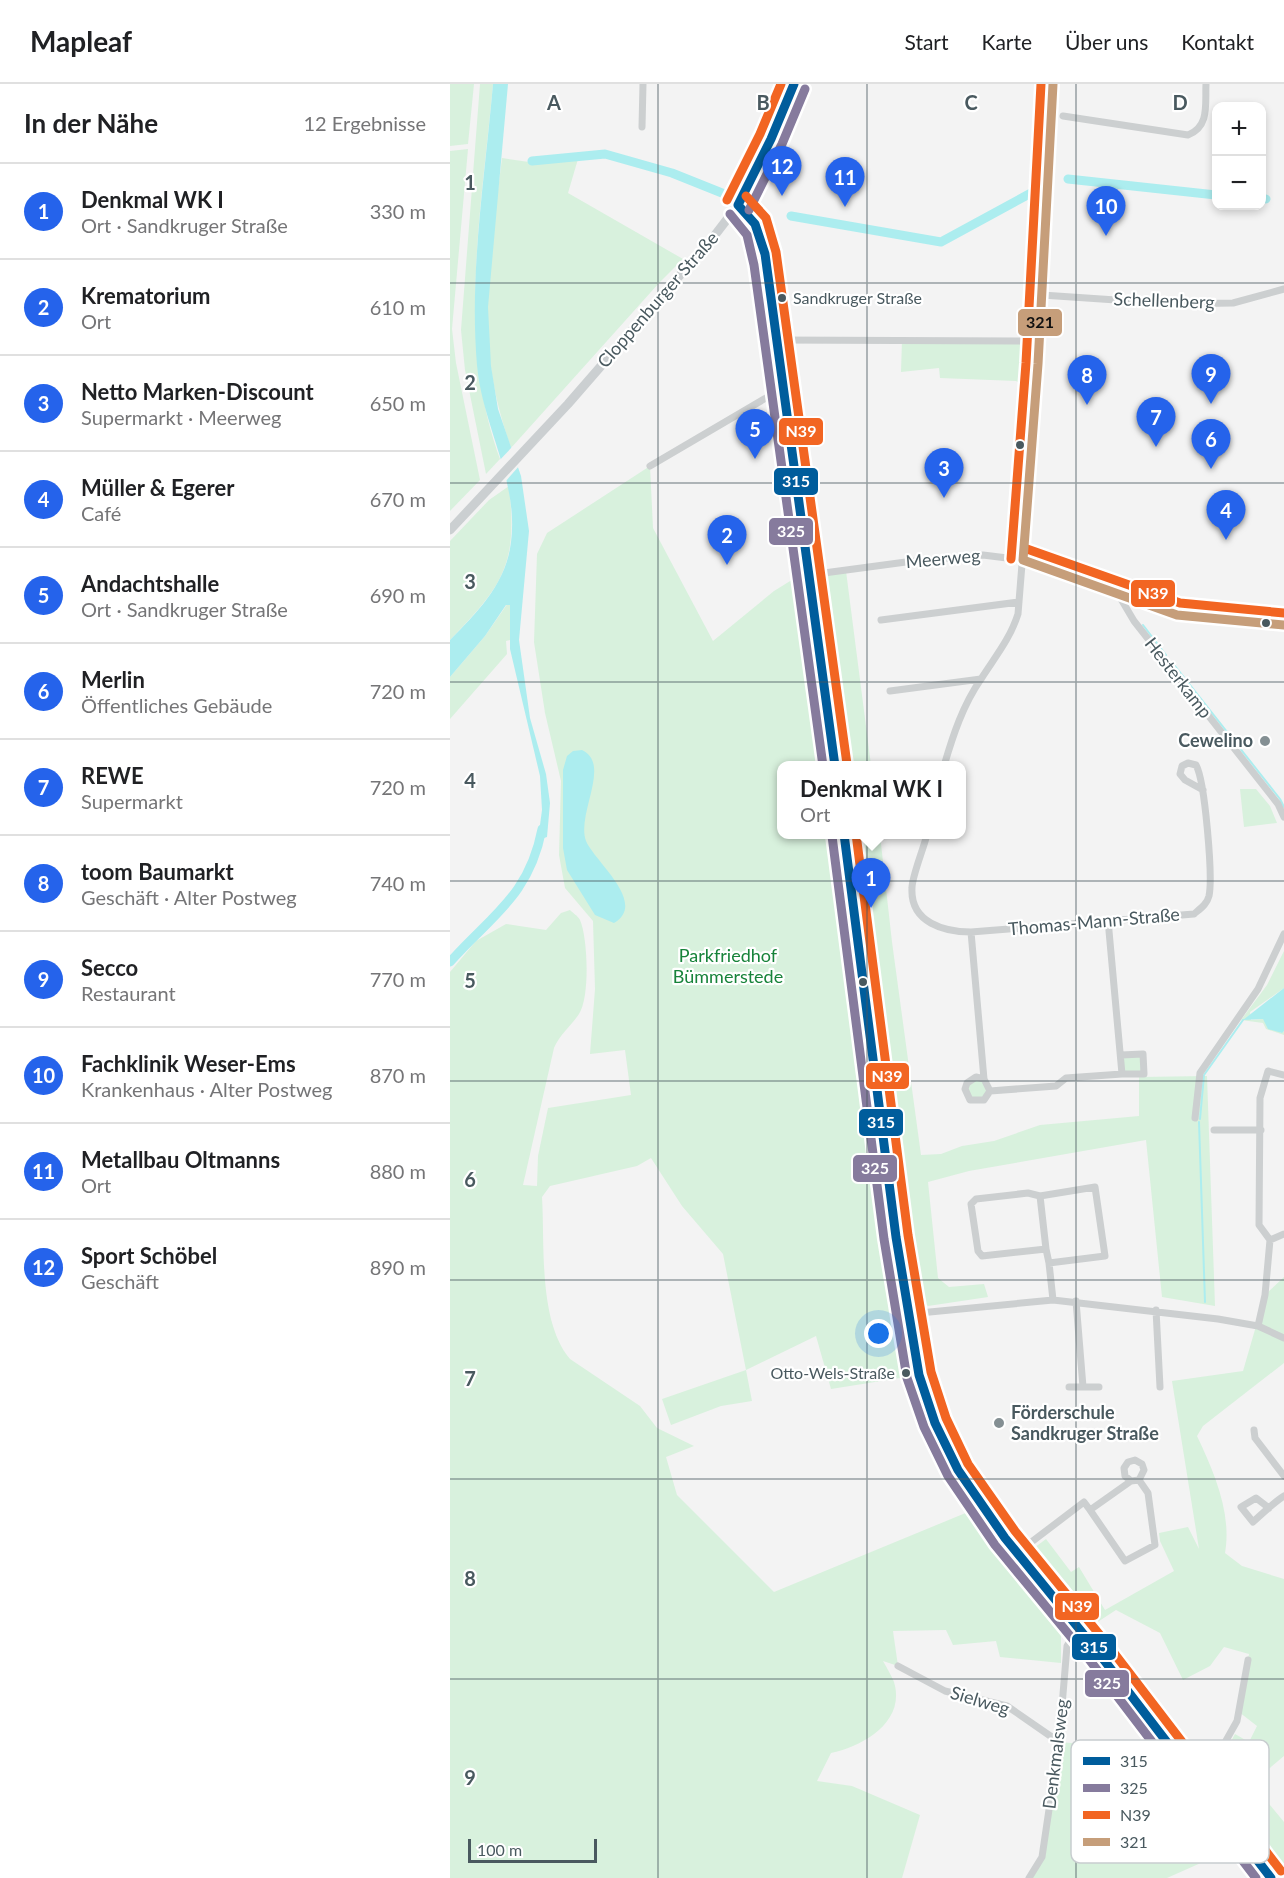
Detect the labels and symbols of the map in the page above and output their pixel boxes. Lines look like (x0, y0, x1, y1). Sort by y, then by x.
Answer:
text: A (546, 90, 561, 114)
text: B (756, 90, 770, 114)
text: C (964, 90, 978, 114)
text: D (1172, 90, 1188, 114)
pin: 12 (762, 147, 802, 196)
pin: 11 (826, 158, 864, 207)
text: 1 (464, 170, 476, 194)
pin: 10 (1086, 186, 1126, 236)
street label: Cloppenburger Straße (592, 227, 722, 372)
street label: Schellenberg (1113, 287, 1215, 313)
place label: Sandkruger Straße (793, 288, 922, 307)
marker: Sandkruger Straße (776, 292, 788, 304)
line badge: 321 (1017, 308, 1063, 337)
text: 321 (1026, 312, 1054, 331)
pin: 9 (1192, 354, 1230, 404)
pin: 8 (1068, 356, 1106, 405)
text: 2 (464, 370, 476, 394)
pin: 7 (1136, 398, 1176, 447)
pin: 5 (736, 410, 774, 459)
line badge: N39 (778, 417, 824, 446)
pin: 6 (1192, 420, 1230, 469)
text: N39 (786, 421, 816, 440)
unlabelled marker (1014, 439, 1026, 451)
pin: 3 (924, 448, 964, 498)
line badge: 315 (773, 467, 819, 496)
text: 315 (782, 471, 810, 490)
pin: 4 (1206, 490, 1246, 540)
pin: 2 (708, 516, 746, 565)
line badge: 325 (768, 517, 814, 546)
text: 325 (777, 521, 805, 540)
street label: Meerweg (905, 544, 981, 572)
text: 3 (464, 569, 476, 593)
line badge: N39 (1130, 579, 1176, 608)
text: N39 (1138, 583, 1168, 602)
unlabelled marker (1260, 617, 1272, 629)
street label: Hesterkamp (1141, 633, 1217, 722)
place label: Cewelino (1178, 729, 1253, 751)
marker: Cewelino (1258, 734, 1272, 748)
text: 4 (464, 768, 476, 792)
pin: 1 (852, 858, 890, 908)
street label: Thomas-Mann-Straße (1007, 903, 1181, 939)
park label: Parkfriedhof Bümmerstede (673, 944, 783, 987)
text: 5 (464, 968, 476, 992)
unlabelled marker (857, 976, 869, 988)
line badge: N39 (865, 1062, 910, 1090)
text: N39 (872, 1066, 902, 1085)
line badge: 315 (858, 1108, 904, 1137)
text: 315 (867, 1112, 895, 1131)
line badge: 325 (852, 1154, 898, 1183)
text: 325 (861, 1158, 889, 1177)
text: 6 (464, 1167, 476, 1191)
your location (864, 1319, 893, 1348)
place label: Otto-Wels-Straße (770, 1363, 895, 1382)
text: 7 (464, 1366, 476, 1390)
marker: Otto-Wels-Straße (900, 1367, 912, 1379)
place label: Förderschule Sandkruger Straße (1011, 1401, 1159, 1444)
marker: Förderschule Sandkruger Straße (992, 1416, 1006, 1430)
text: 8 (464, 1566, 476, 1590)
line badge: N39 (1054, 1592, 1100, 1621)
text: N39 (1062, 1596, 1092, 1615)
line badge: 315 (1071, 1633, 1117, 1661)
text: 315 (1080, 1637, 1108, 1656)
line badge: 325 (1084, 1669, 1130, 1698)
text: 325 (1093, 1673, 1121, 1692)
street label: Sielweg (948, 1681, 1013, 1719)
street label: Denkmalsweg (1037, 1697, 1073, 1810)
legend (1071, 1740, 1269, 1863)
text: 315 (1120, 1751, 1148, 1770)
text: 9 (464, 1765, 476, 1789)
text: 325 (1120, 1778, 1148, 1797)
text: N39 (1120, 1805, 1151, 1824)
text: 321 (1120, 1832, 1148, 1851)
scale bar (468, 1836, 597, 1864)

